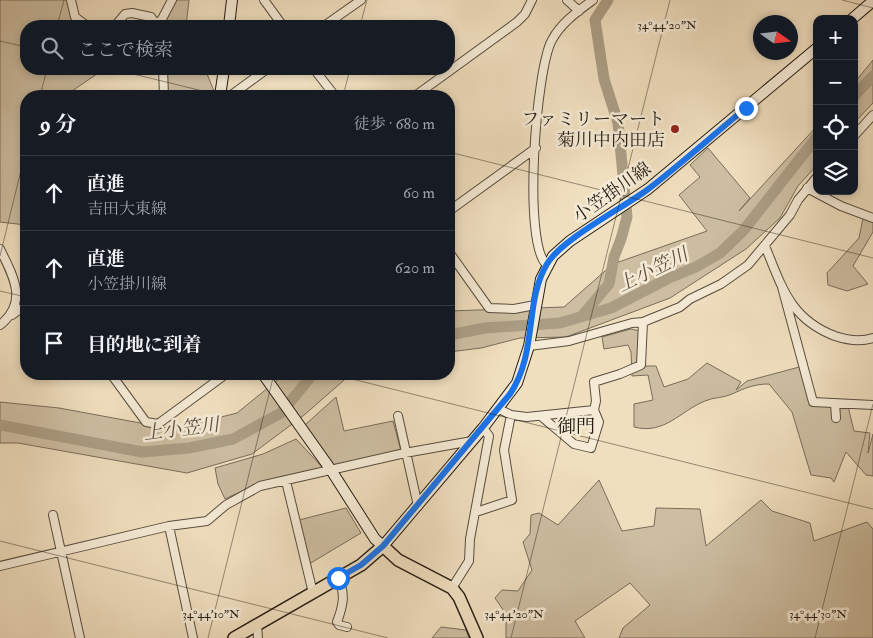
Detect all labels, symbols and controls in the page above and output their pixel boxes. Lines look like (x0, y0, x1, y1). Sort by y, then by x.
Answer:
north arrow (753, 15, 798, 60)
map controls (813, 15, 858, 195)
button: + (813, 15, 858, 60)
text: 34°44'20"N (637, 18, 697, 33)
search box (20, 20, 455, 75)
icon: search (38, 34, 66, 62)
text: ここで検索 (78, 38, 173, 62)
button: − (813, 60, 858, 105)
route end (735, 97, 758, 120)
button: locate (813, 105, 858, 150)
place label: ファミリーマート 菊川中内田店 (521, 108, 665, 152)
text: 9 分 (40, 111, 76, 138)
text: 徒歩 · 680 m (354, 114, 435, 134)
marker: ファミリーマート 菊川中内田店 (669, 123, 681, 135)
button: layers (813, 150, 858, 195)
street label: 小笠掛川線 (569, 157, 656, 228)
text: 直進 (87, 172, 125, 196)
icon: ahead (40, 179, 68, 207)
text: 60 m (403, 183, 435, 203)
text: 吉田大東線 (87, 199, 167, 219)
water label: 上小笠川 (613, 242, 694, 297)
text: 直進 (87, 247, 125, 271)
icon: ahead (40, 254, 68, 282)
text: 620 m (395, 258, 435, 278)
text: 小笠掛川線 (87, 274, 167, 294)
icon: arrive (40, 329, 68, 357)
text: 目的地に到着 (87, 333, 201, 357)
water label: 上小笠川 (142, 412, 222, 446)
district label: 御門 (557, 415, 595, 439)
route start (327, 567, 350, 590)
text: 34°44'10"N (182, 607, 240, 622)
text: 34°44'20"N (484, 607, 544, 622)
text: 34°44'30"N (789, 607, 847, 622)

